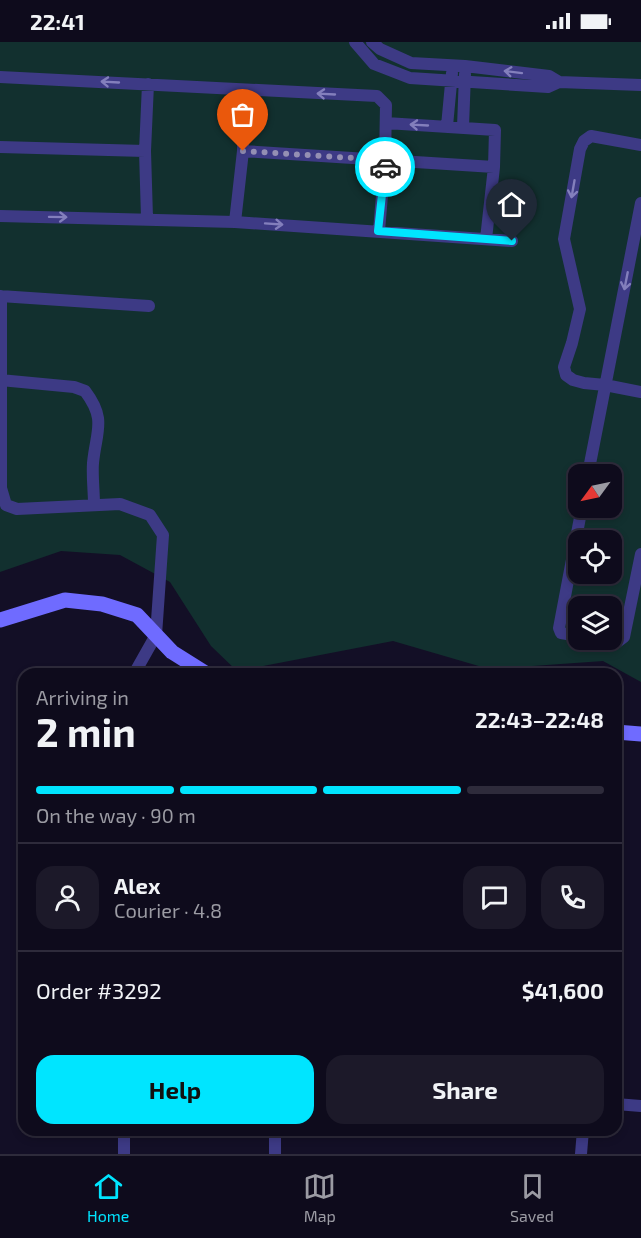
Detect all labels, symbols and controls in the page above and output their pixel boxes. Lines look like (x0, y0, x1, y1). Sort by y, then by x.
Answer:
text: 22:41 (30, 8, 85, 34)
one-way arrow (504, 66, 523, 77)
one-way arrow (101, 77, 121, 88)
one-way arrow (316, 88, 336, 99)
pin (217, 89, 268, 151)
icon: bag (226, 98, 259, 131)
one-way arrow (410, 120, 430, 131)
courier (355, 137, 415, 197)
icon: car (369, 151, 402, 184)
pin (486, 179, 537, 241)
one-way arrow (567, 179, 578, 199)
icon: home (495, 188, 528, 221)
one-way arrow (48, 211, 68, 223)
one-way arrow (264, 219, 284, 230)
one-way arrow (620, 270, 631, 290)
north arrow (568, 464, 622, 518)
map controls (568, 464, 622, 650)
button: locate (568, 530, 622, 584)
button: layers (568, 596, 622, 650)
text: Arriving in (36, 685, 129, 709)
text: 22:43–22:48 (475, 706, 604, 732)
text: 2 min (36, 708, 136, 755)
text: On the way · 90 m (36, 803, 196, 827)
button: person (36, 866, 99, 929)
button: chat (463, 866, 526, 929)
button: phone (541, 866, 604, 929)
text: Alex (114, 872, 160, 898)
text: Courier · 4.8 (114, 898, 222, 922)
text: Order #3292 (36, 977, 162, 1003)
text: $41,600 (522, 977, 604, 1003)
button: Help (36, 1055, 314, 1124)
button: Share (326, 1055, 604, 1124)
tab: Home (87, 1170, 129, 1225)
tab: Map (303, 1170, 336, 1225)
tab: Saved (510, 1170, 554, 1225)

